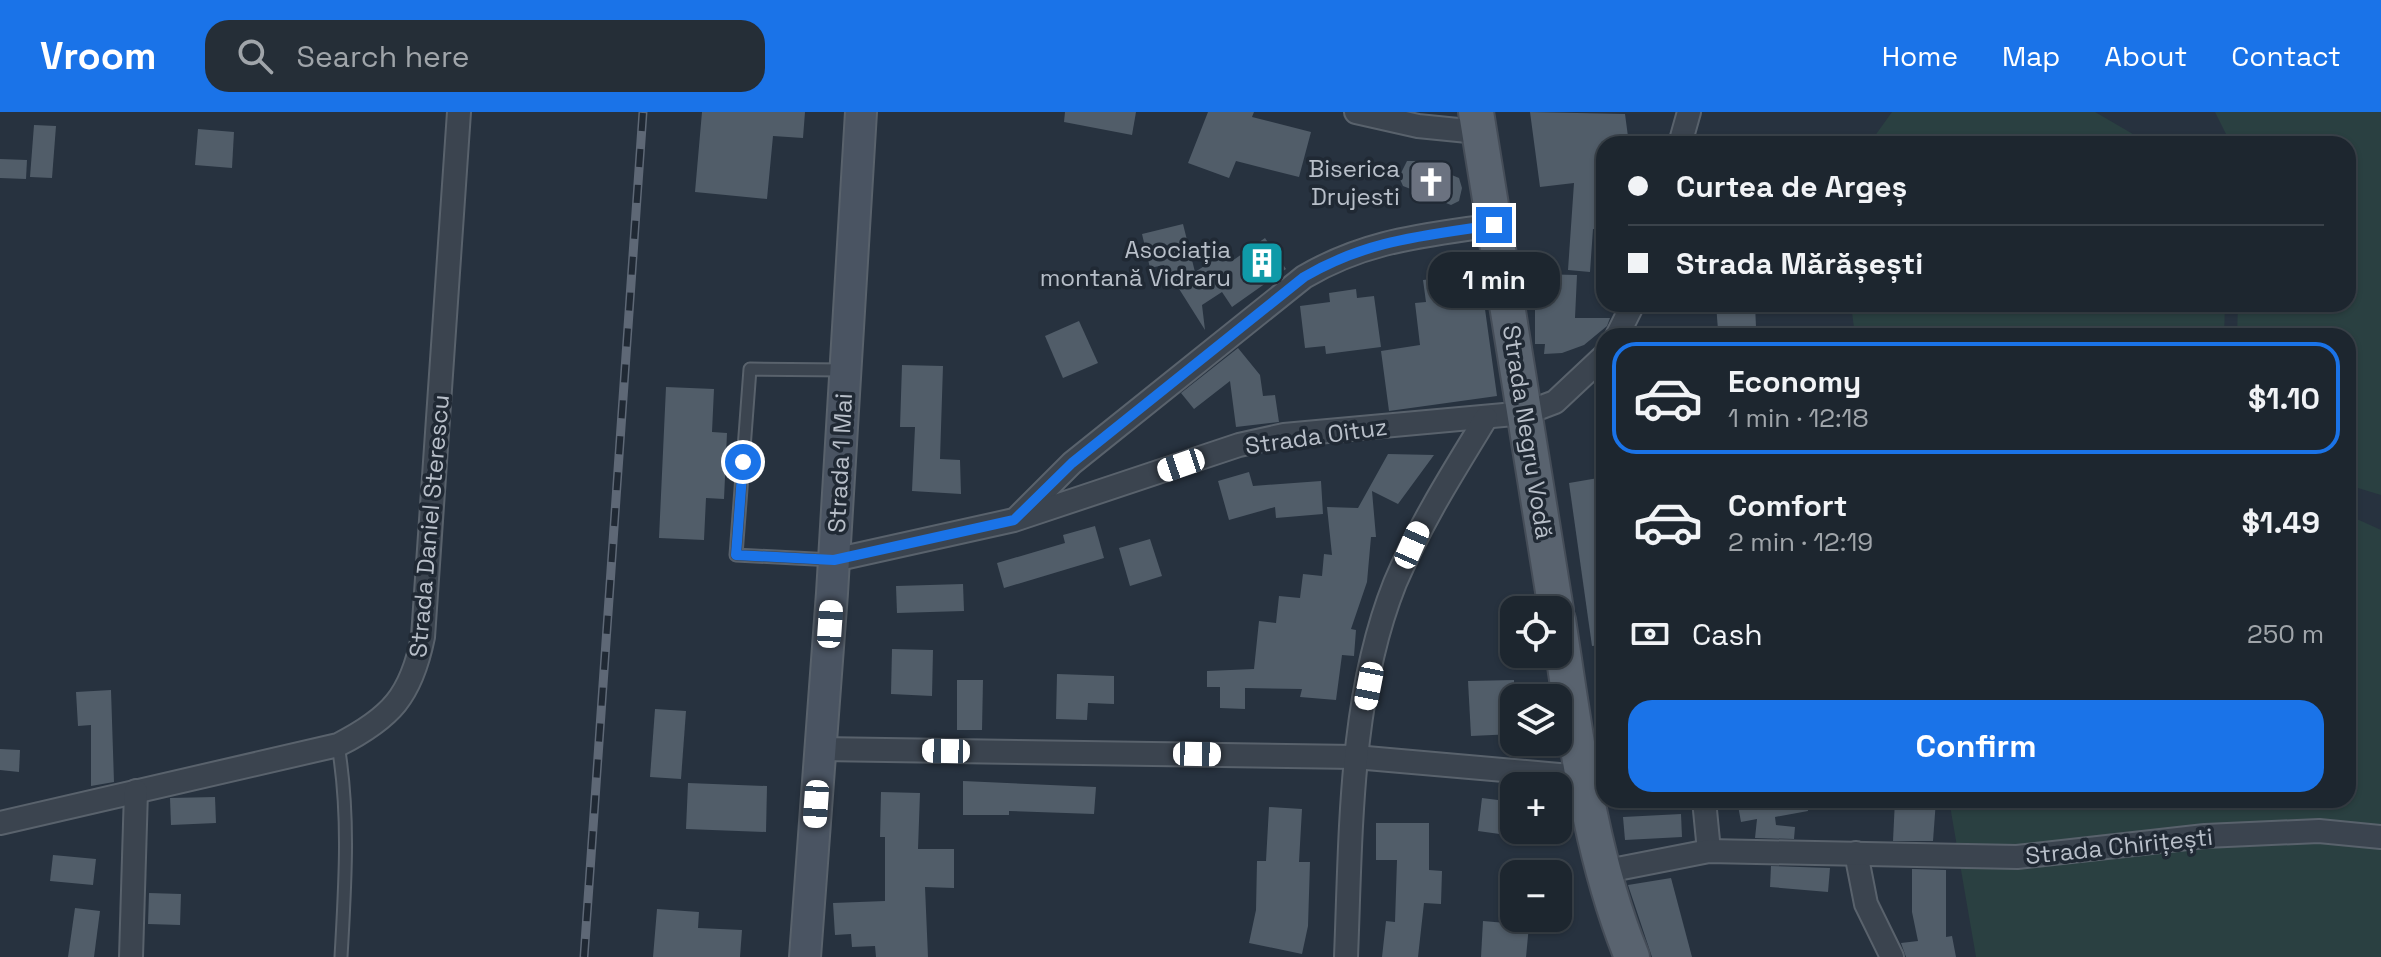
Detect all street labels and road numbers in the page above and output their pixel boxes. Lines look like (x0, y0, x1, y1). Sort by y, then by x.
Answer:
street label: Strada Negru Vodă (1496, 323, 1560, 542)
street label: Strada 1 Mai (821, 392, 859, 534)
street label: Strada Daniel Sterescu (402, 393, 456, 659)
street label: Strada Oituz (1243, 411, 1389, 461)
street label: Strada Chirițești (2024, 821, 2214, 871)

